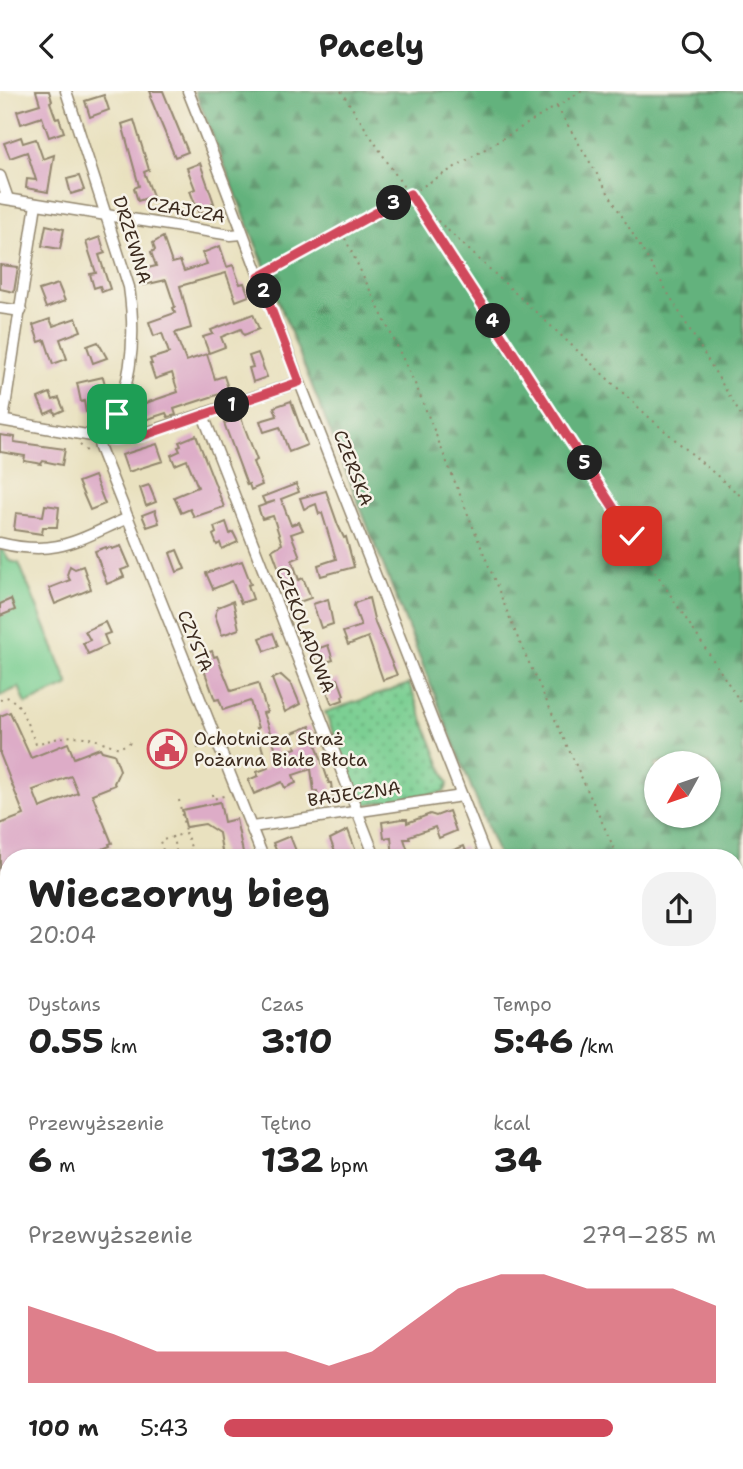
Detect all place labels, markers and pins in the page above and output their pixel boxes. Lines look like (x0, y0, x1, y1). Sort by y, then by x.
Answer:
pin: 3 (376, 185, 412, 221)
pin: 2 (246, 273, 282, 309)
pin: 4 (476, 303, 510, 338)
pin (87, 384, 147, 444)
pin: 1 (215, 387, 250, 423)
pin: 5 (568, 445, 602, 481)
pin (602, 506, 662, 566)
place label: Ochotnicza Straż Pożarna Białe Błota (194, 727, 367, 772)
public building icon: Ochotnicza Straż Pożarna Białe Błota (146, 728, 188, 770)

